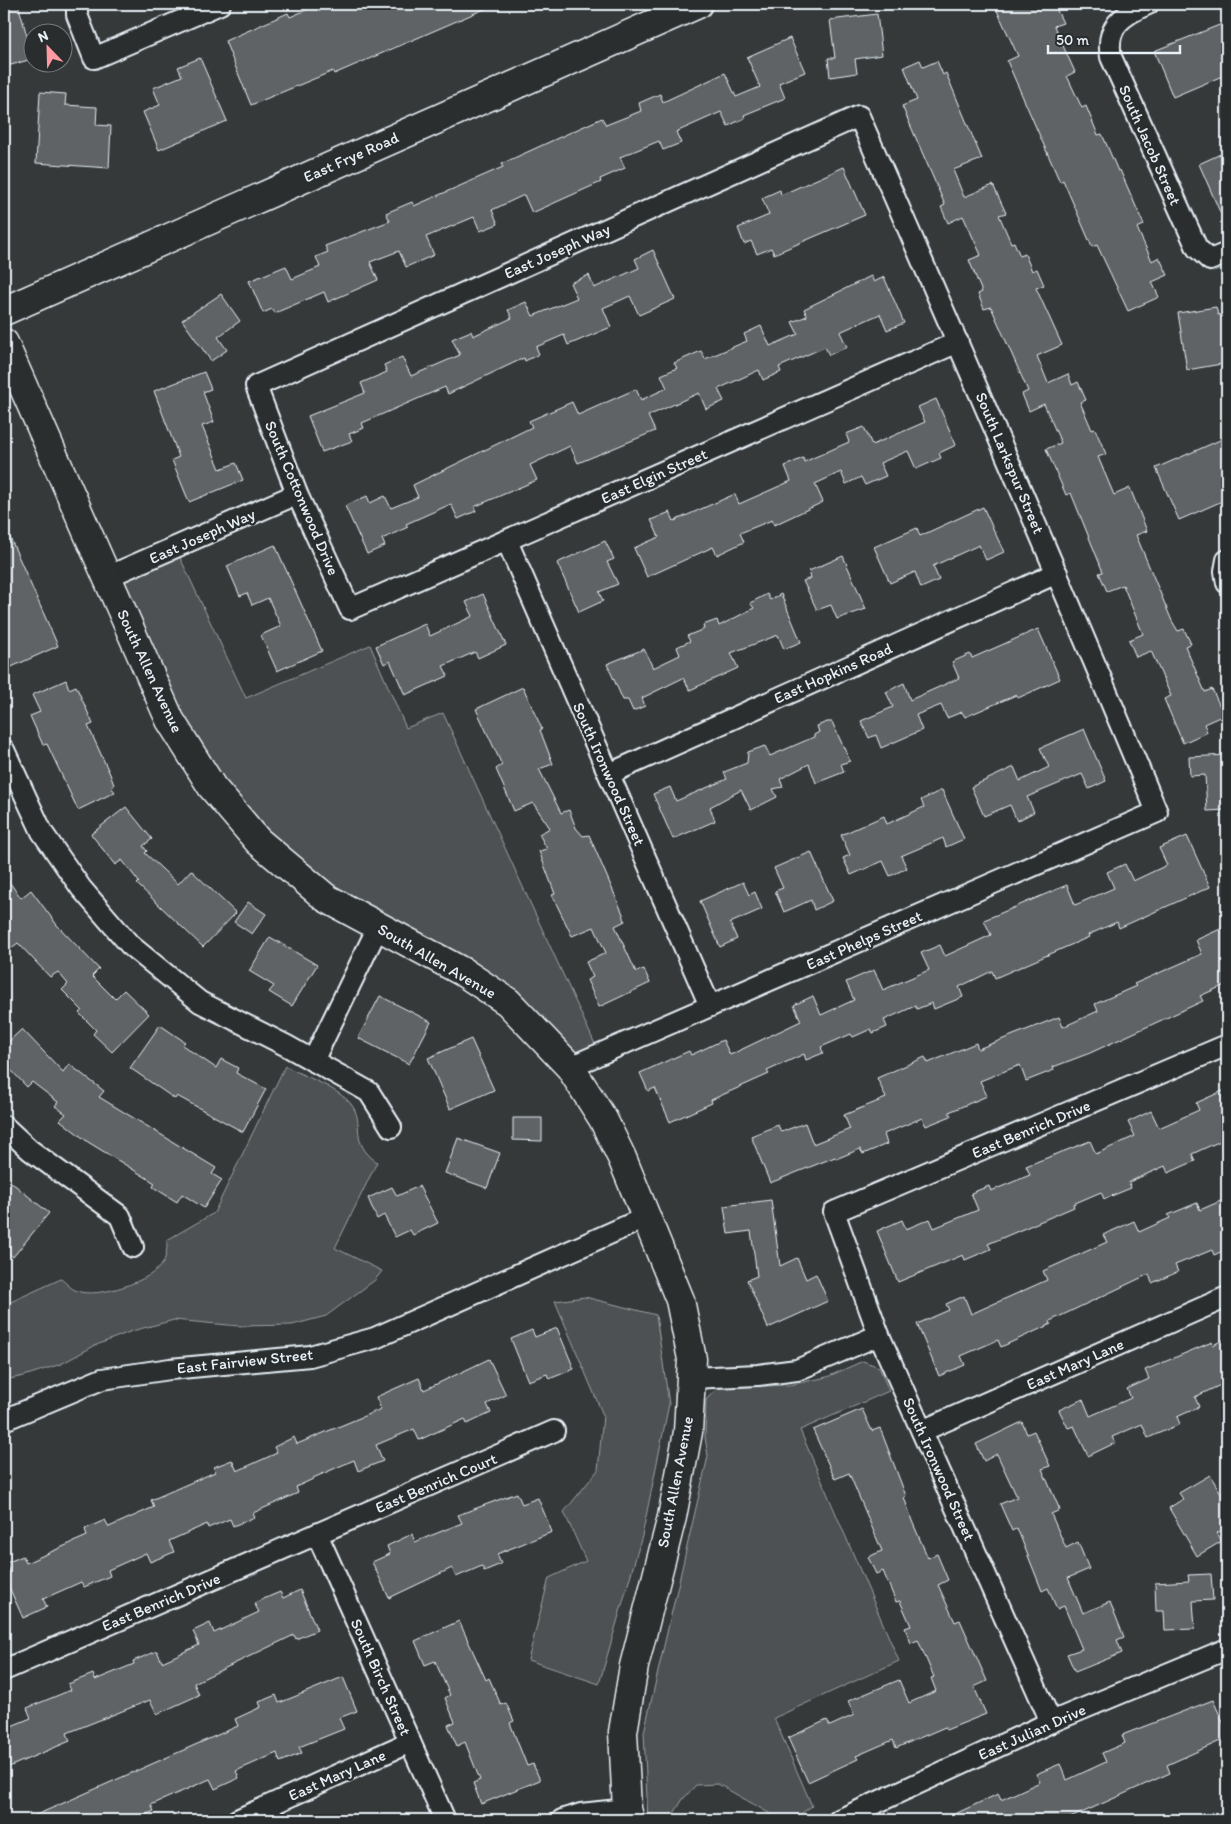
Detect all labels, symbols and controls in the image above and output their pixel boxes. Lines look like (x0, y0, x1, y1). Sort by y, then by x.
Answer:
north arrow (22, 22, 72, 72)
scale bar (1048, 22, 1181, 54)
text: N (35, 27, 51, 46)
text: 50 m (1056, 31, 1089, 49)
street label: South Jacob Street (1115, 82, 1185, 208)
street label: East Frye Road (301, 127, 402, 186)
street label: East Joseph Way (501, 219, 613, 283)
street label: South Larkspur Street (972, 389, 1048, 537)
street label: South Cottonwood Drive (261, 418, 343, 578)
street label: East Elgin Street (598, 444, 710, 508)
street label: East Joseph Way (146, 504, 258, 568)
street label: South Allen Avenue (113, 606, 187, 736)
street label: East Hopkins Road (771, 638, 895, 708)
street label: South Ironwood Street (569, 699, 649, 849)
street label: East Phelps Street (803, 906, 925, 974)
street label: South Allen Avenue (374, 919, 500, 1003)
street label: East Benrich Drive (969, 1095, 1093, 1163)
street label: East Mary Lane (1023, 1334, 1127, 1394)
street label: East Fairview Street (176, 1344, 314, 1378)
street label: South Ironwood Street (899, 1394, 979, 1544)
street label: South Allen Avenue (653, 1415, 697, 1549)
street label: East Benrich Court (372, 1449, 500, 1517)
street label: East Benrich Drive (99, 1568, 223, 1636)
street label: South Birch Street (347, 1616, 415, 1738)
street label: East Julian Drive (975, 1700, 1089, 1764)
street label: East Mary Lane (285, 1745, 389, 1805)

